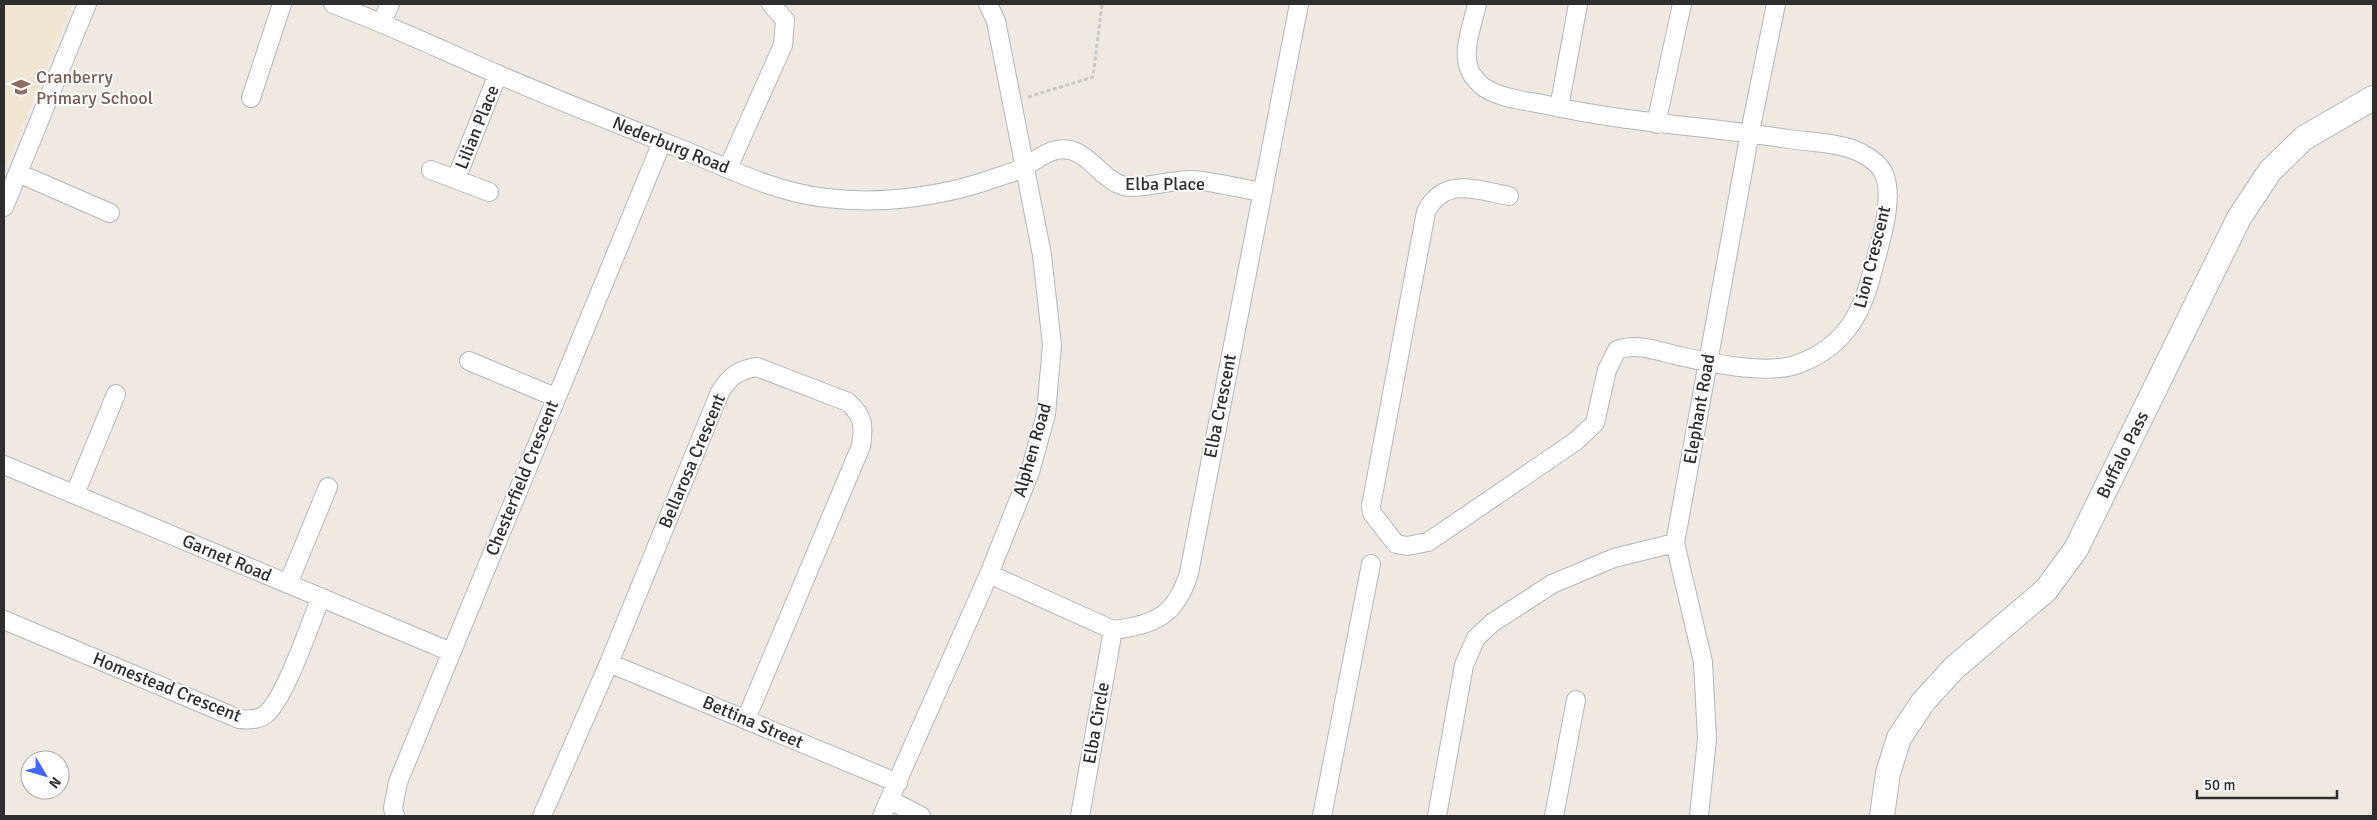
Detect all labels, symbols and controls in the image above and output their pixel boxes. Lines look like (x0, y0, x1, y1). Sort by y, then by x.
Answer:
place label: Cranberry Primary School (36, 66, 153, 109)
school or university icon: Cranberry Primary School (10, 76, 32, 98)
street label: Lilian Place (450, 82, 504, 172)
street label: Nederburg Road (609, 112, 733, 178)
street label: Elba Place (1125, 173, 1205, 195)
street label: Lion Crescent (1849, 204, 1895, 310)
street label: Elba Crescent (1199, 352, 1241, 460)
street label: Elephant Road (1678, 352, 1720, 466)
street label: Bellarosa Crescent (654, 391, 730, 531)
street label: Chesterfield Crescent (481, 397, 563, 559)
street label: Alphen Road (1008, 400, 1056, 500)
street label: Buffalo Pass (2092, 407, 2153, 502)
street label: Garnet Road (179, 529, 275, 587)
street label: Homestead Crescent (90, 647, 244, 727)
street label: Elba Circle (1078, 680, 1114, 766)
street label: Bettina Street (699, 691, 807, 753)
north arrow (20, 750, 70, 800)
scale bar (2197, 768, 2337, 800)
text: N (45, 774, 65, 792)
text: 50 m (2204, 776, 2235, 794)

